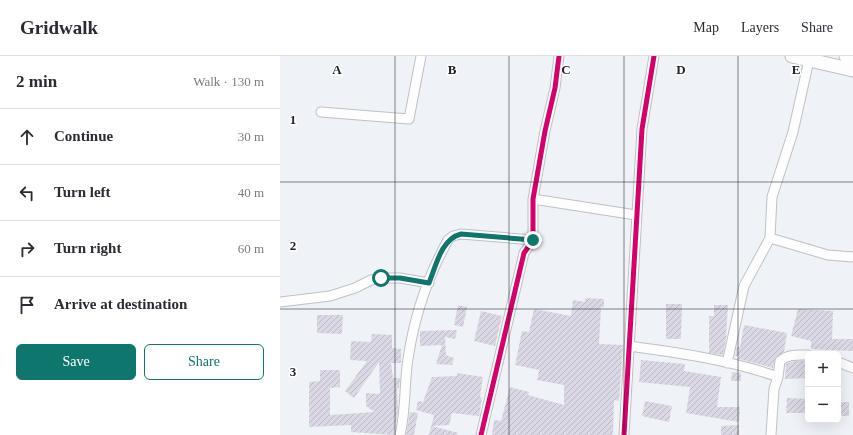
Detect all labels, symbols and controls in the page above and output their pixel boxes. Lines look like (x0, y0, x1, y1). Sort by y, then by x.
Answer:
text: Gridwalk (20, 17, 98, 38)
text: Map (693, 20, 719, 35)
text: Layers (741, 20, 779, 35)
text: Share (801, 20, 833, 35)
text: A (332, 62, 342, 77)
text: B (448, 62, 457, 77)
text: C (561, 62, 571, 77)
text: D (676, 62, 686, 77)
text: E (792, 62, 800, 77)
text: 2 min (16, 72, 57, 91)
text: Walk · 130 m (193, 74, 264, 89)
text: 1 (290, 112, 296, 127)
icon: ahead (16, 126, 38, 148)
text: Continue (54, 128, 113, 144)
text: 30 m (238, 129, 264, 144)
icon: left (16, 182, 38, 204)
text: Turn left (54, 184, 111, 200)
text: 40 m (238, 185, 264, 200)
route end (524, 231, 542, 249)
icon: right (16, 238, 38, 260)
text: 2 (290, 238, 296, 253)
text: Turn right (54, 240, 121, 256)
text: 60 m (238, 241, 264, 256)
route start (372, 269, 390, 287)
icon: arrive (16, 294, 38, 316)
text: Arrive at destination (54, 296, 187, 312)
button: Save (16, 344, 136, 380)
button: Share (144, 344, 264, 380)
map controls (805, 351, 841, 423)
button: + (805, 351, 841, 387)
text: 3 (290, 364, 297, 379)
button: − (805, 387, 841, 423)

